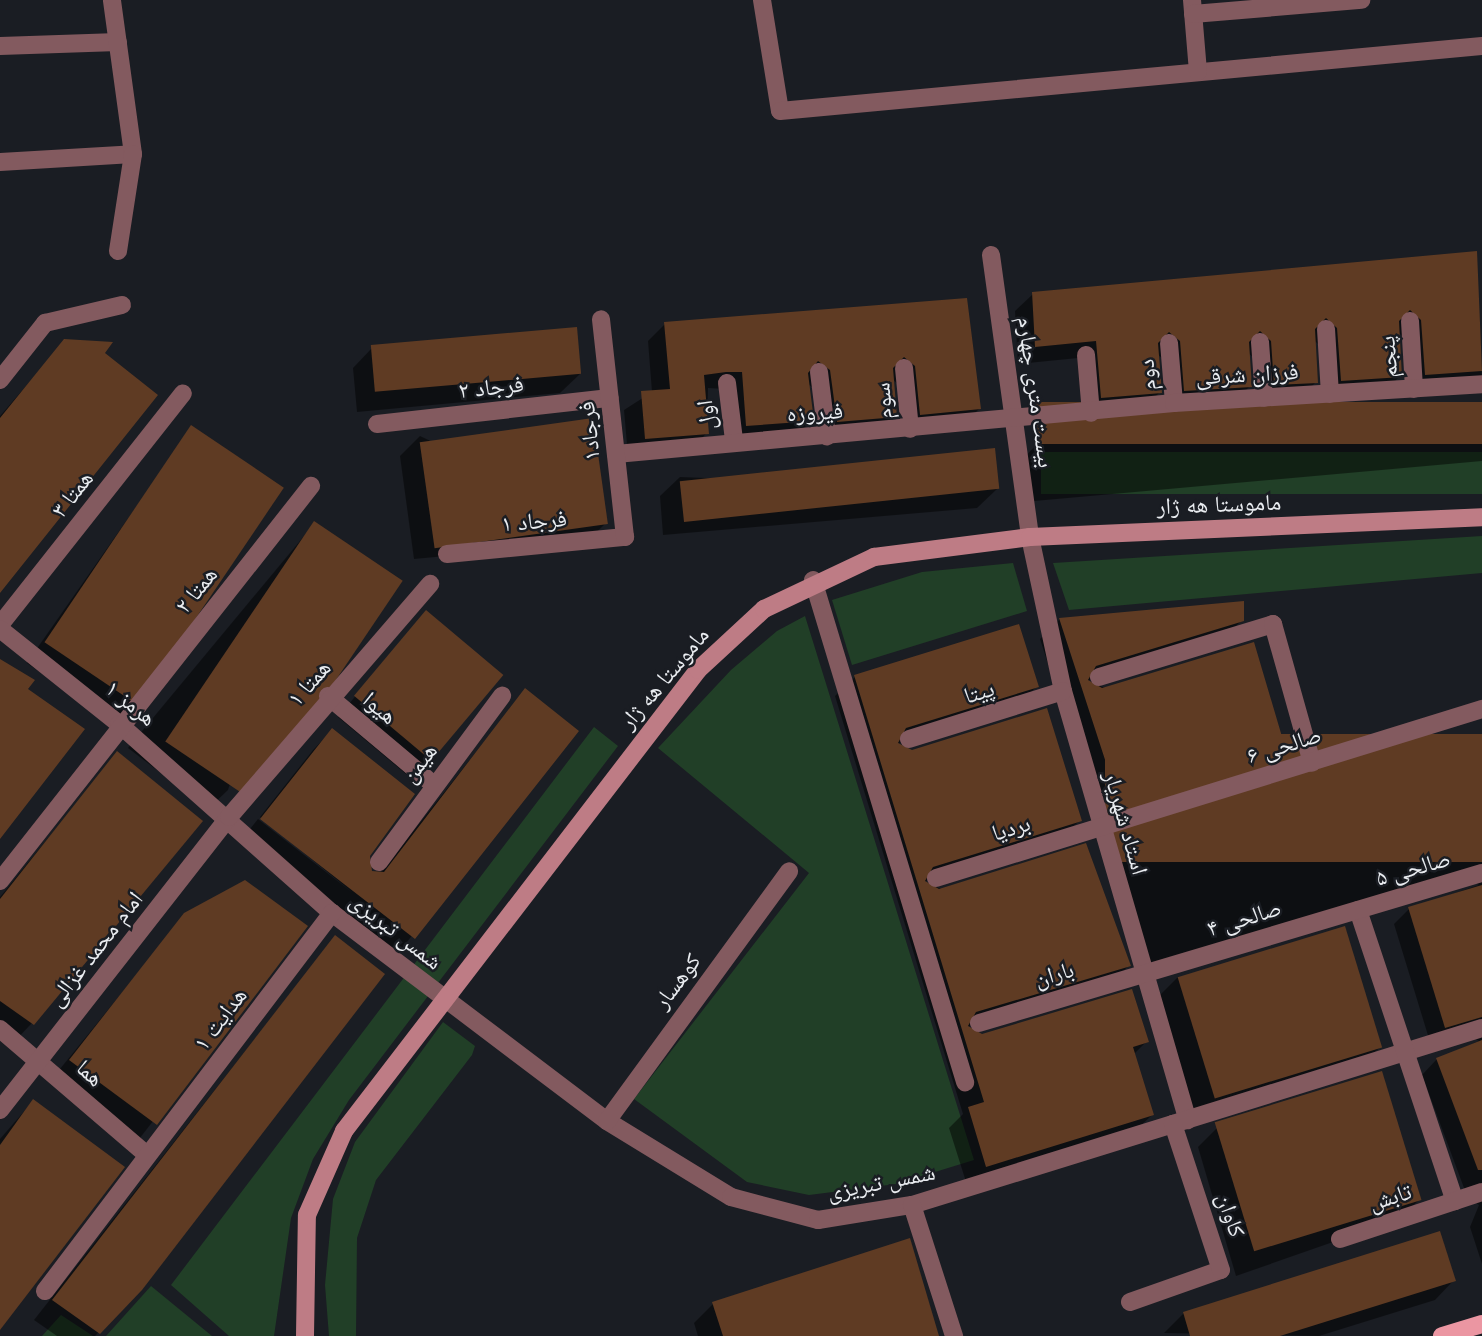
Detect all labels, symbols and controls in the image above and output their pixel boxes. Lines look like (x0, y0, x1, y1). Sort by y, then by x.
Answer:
street label: بیست متری چهارم (1012, 314, 1060, 470)
street label: پنجم (1373, 335, 1403, 379)
street label: دوم (1132, 358, 1162, 392)
street label: فرزان شرقی (1195, 358, 1299, 390)
street label: فرجاد ۲ (457, 370, 525, 404)
street label: سوم (868, 381, 898, 421)
street label: فیروزه (786, 397, 844, 427)
street label: اول (690, 398, 722, 432)
street label: فرجاد۱ (572, 400, 606, 462)
street label: همتا ۳ (45, 465, 99, 523)
street label: ماموستا هه ژار (1156, 488, 1282, 520)
street label: فرجاد ۱ (500, 504, 568, 538)
street label: همتا ۲ (169, 561, 223, 619)
street label: ماموستا هه ژار (613, 621, 715, 735)
street label: همتا ۱ (282, 654, 336, 712)
street label: هرمز ۱ (100, 674, 162, 732)
street label: پیتا (960, 674, 998, 710)
street label: هیوا (357, 686, 403, 730)
street label: صالحی ۶ (1243, 721, 1325, 769)
street label: هیمن (395, 738, 443, 788)
street label: استاد شهریار (1098, 768, 1154, 878)
street label: بردیا (988, 809, 1034, 847)
street label: صالحی ۵ (1372, 844, 1454, 892)
street label: امام محمد غزالی (41, 886, 149, 1012)
street label: شمس تبریزی (344, 886, 448, 976)
street label: صالحی ۴ (1203, 894, 1285, 942)
street label: کوهسار (647, 948, 707, 1014)
street label: باران (1031, 955, 1077, 993)
street label: هدایت ۱ (188, 982, 252, 1056)
street label: هما (71, 1054, 109, 1092)
street label: شمس تبریزی (825, 1158, 937, 1206)
street label: تابش (1365, 1177, 1415, 1217)
street label: کاوان (1211, 1189, 1251, 1241)

